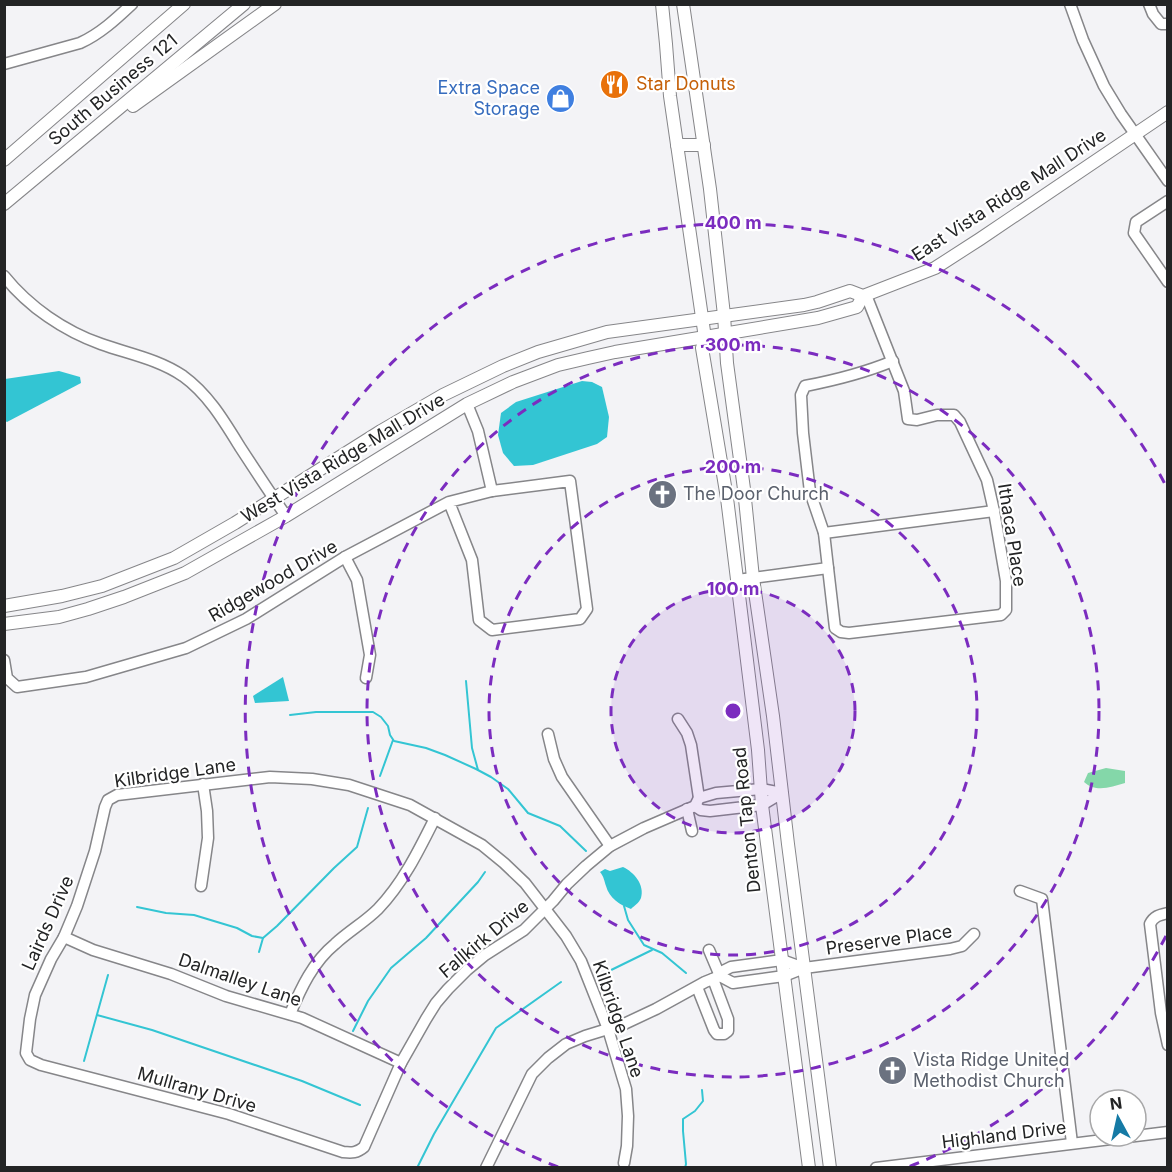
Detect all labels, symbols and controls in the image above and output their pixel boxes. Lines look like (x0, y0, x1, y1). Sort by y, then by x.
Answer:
street label: South Business 121 (44, 30, 181, 150)
restaurant icon: Star Donuts (599, 68, 631, 100)
place label: Star Donuts (636, 73, 736, 94)
place label: Extra Space Storage (438, 77, 540, 119)
shop icon: Extra Space Storage (545, 82, 577, 114)
street label: East Vista Ridge Mall Drive (908, 124, 1110, 265)
text: 400 m (704, 212, 762, 233)
text: 300 m (705, 334, 761, 355)
street label: West Vista Ridge Mall Drive (237, 388, 448, 527)
text: 200 m (705, 456, 761, 477)
church icon: The Door Church (646, 478, 678, 510)
street label: Ithaca Place (994, 482, 1031, 588)
place label: The Door Church (683, 483, 829, 504)
street label: Ridgewood Drive (205, 535, 341, 626)
text: 100 m (707, 578, 759, 599)
centre of rings (723, 701, 743, 721)
street label: Denton Tap Road (728, 746, 765, 894)
street label: Kilbridge Lane (113, 754, 237, 791)
street label: Lairds Drive (17, 872, 78, 973)
street label: Fallkirk Drive (435, 895, 533, 982)
street label: Preserve Place (824, 920, 954, 959)
street label: Dalmalley Lane (176, 949, 304, 1010)
street label: Kilbridge Lane (589, 957, 648, 1080)
place label: Vista Ridge United Methodist Church (913, 1049, 1070, 1091)
church icon: Vista Ridge United Methodist Church (876, 1054, 908, 1086)
street label: Mullrany Drive (135, 1063, 259, 1117)
north arrow (1088, 1088, 1148, 1148)
text: N (1108, 1092, 1123, 1114)
street label: Highland Drive (940, 1116, 1067, 1153)

